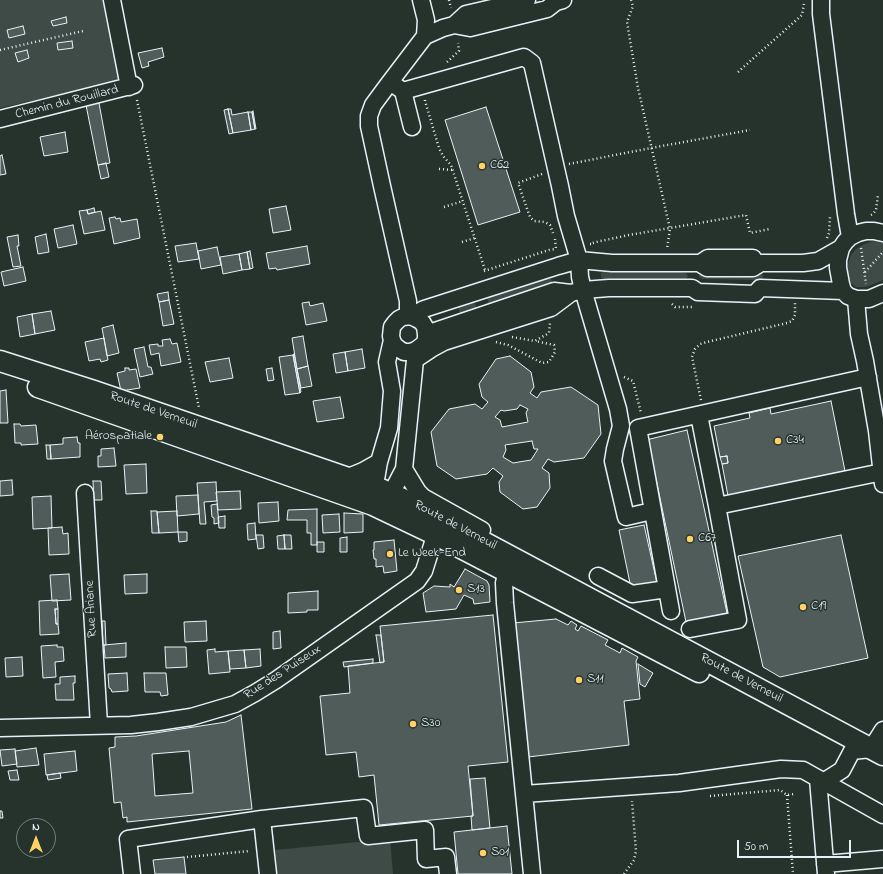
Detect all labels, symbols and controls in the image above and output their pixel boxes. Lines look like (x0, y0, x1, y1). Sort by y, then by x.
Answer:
street label: Chemin du Rouillard (14, 83, 120, 123)
place label: C62 (490, 158, 509, 174)
marker: C62 (477, 161, 487, 171)
street label: Route de Verneuil (107, 389, 199, 433)
place label: Aérospatiale (85, 429, 152, 445)
marker: Aérospatiale (155, 432, 165, 442)
place label: C34 (786, 433, 804, 449)
marker: C34 (773, 436, 783, 446)
street label: Route de Verneuil (411, 498, 499, 554)
place label: C67 (698, 531, 716, 547)
marker: C67 (685, 534, 695, 544)
place label: Le Week-End (398, 546, 466, 562)
marker: Le Week-End (385, 549, 395, 559)
street label: Rue Ariane (83, 580, 101, 638)
place label: S13 (467, 582, 485, 598)
marker: S13 (454, 585, 464, 595)
place label: C19 (811, 599, 826, 615)
marker: C19 (798, 602, 808, 612)
street label: Rue des Puiseux (242, 642, 324, 704)
street label: Route de Verneuil (697, 651, 785, 707)
place label: S11 (587, 672, 604, 688)
marker: S11 (574, 675, 584, 685)
place label: S30 (421, 716, 440, 732)
marker: S30 (408, 719, 418, 729)
north arrow (16, 818, 56, 858)
text: N (32, 819, 40, 835)
scale bar (739, 832, 853, 858)
text: 50 m (744, 838, 768, 856)
place label: S01 (491, 845, 509, 861)
marker: S01 (478, 848, 488, 858)

